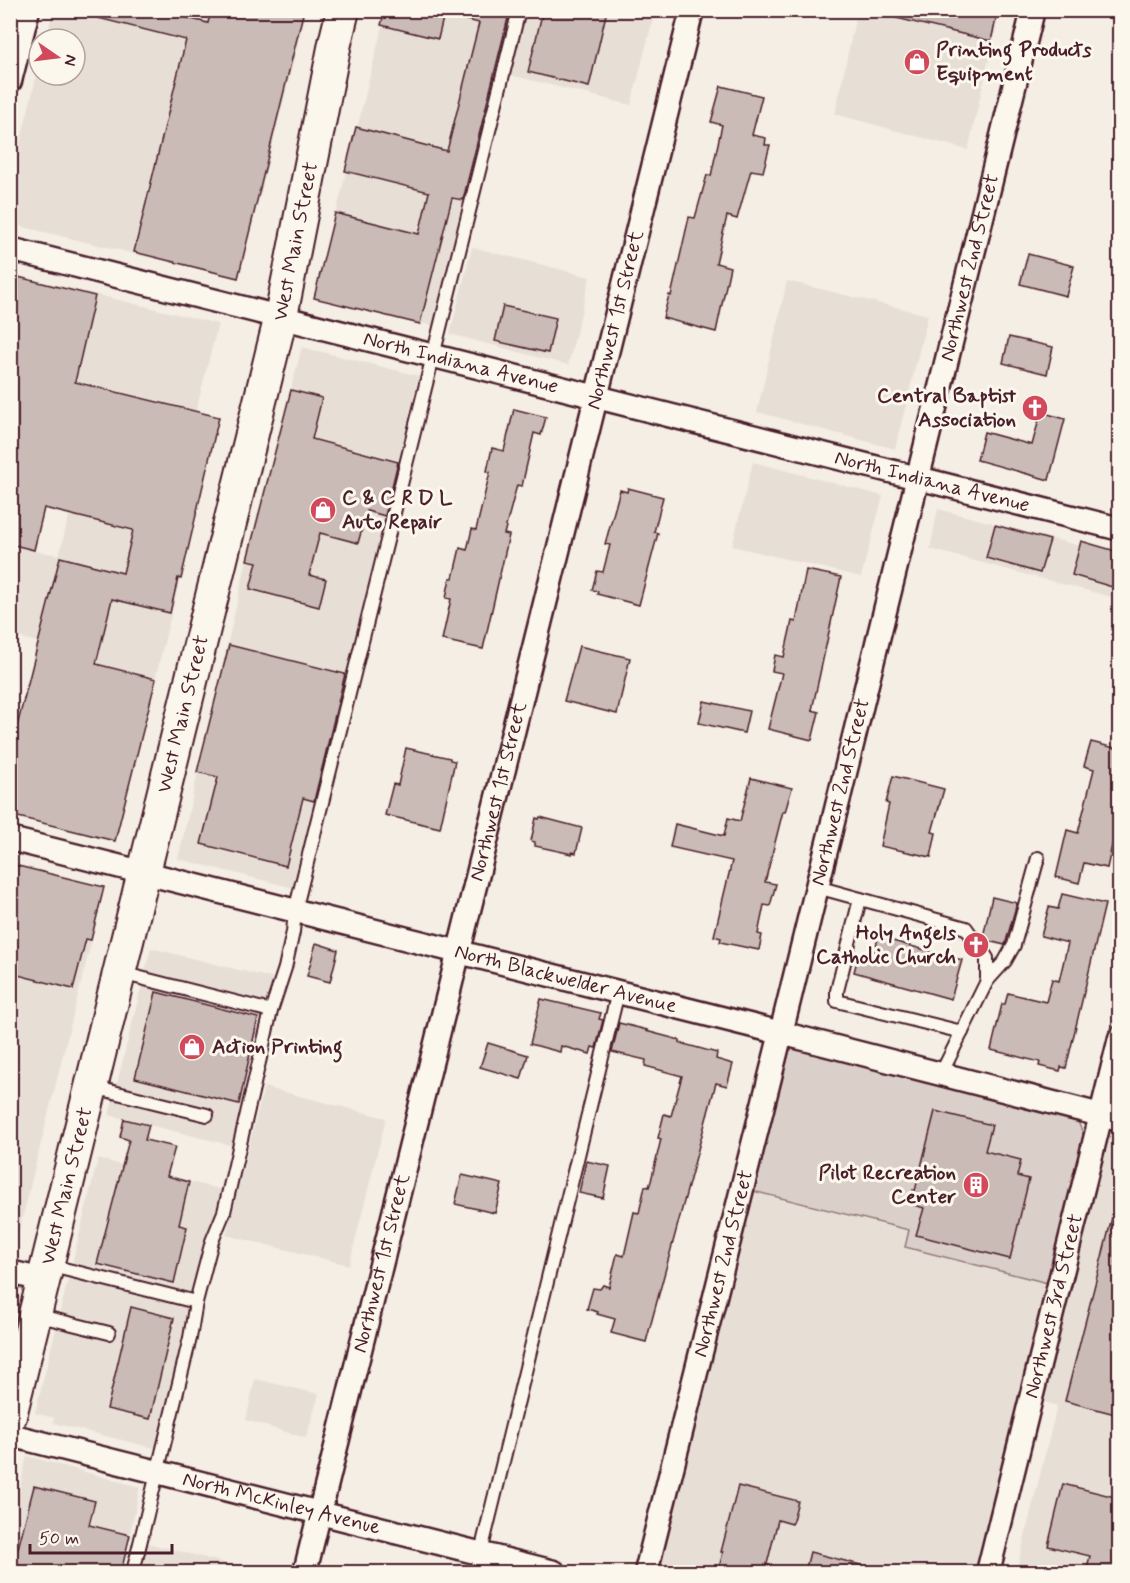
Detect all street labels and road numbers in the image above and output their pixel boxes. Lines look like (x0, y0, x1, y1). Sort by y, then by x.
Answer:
street label: West Main Street (266, 159, 325, 323)
street label: Northwest 2nd Street (933, 171, 1006, 364)
street label: Northwest 1st Street (580, 227, 651, 412)
street label: North Indiana Avenue (360, 325, 561, 401)
street label: North Indiana Avenue (832, 444, 1033, 520)
street label: West Main Street (150, 632, 216, 796)
street label: Northwest 2nd Street (804, 695, 877, 889)
street label: Northwest 1st Street (463, 699, 534, 884)
street label: North Blackwelder Avenue (452, 937, 680, 1020)
street label: West Main Street (34, 1104, 100, 1268)
street label: Northwest 2nd Street (686, 1167, 760, 1360)
street label: Northwest 1st Street (346, 1170, 417, 1356)
street label: Northwest 3rd Street (1017, 1211, 1090, 1401)
street label: North McKinley Avenue (180, 1465, 383, 1542)

